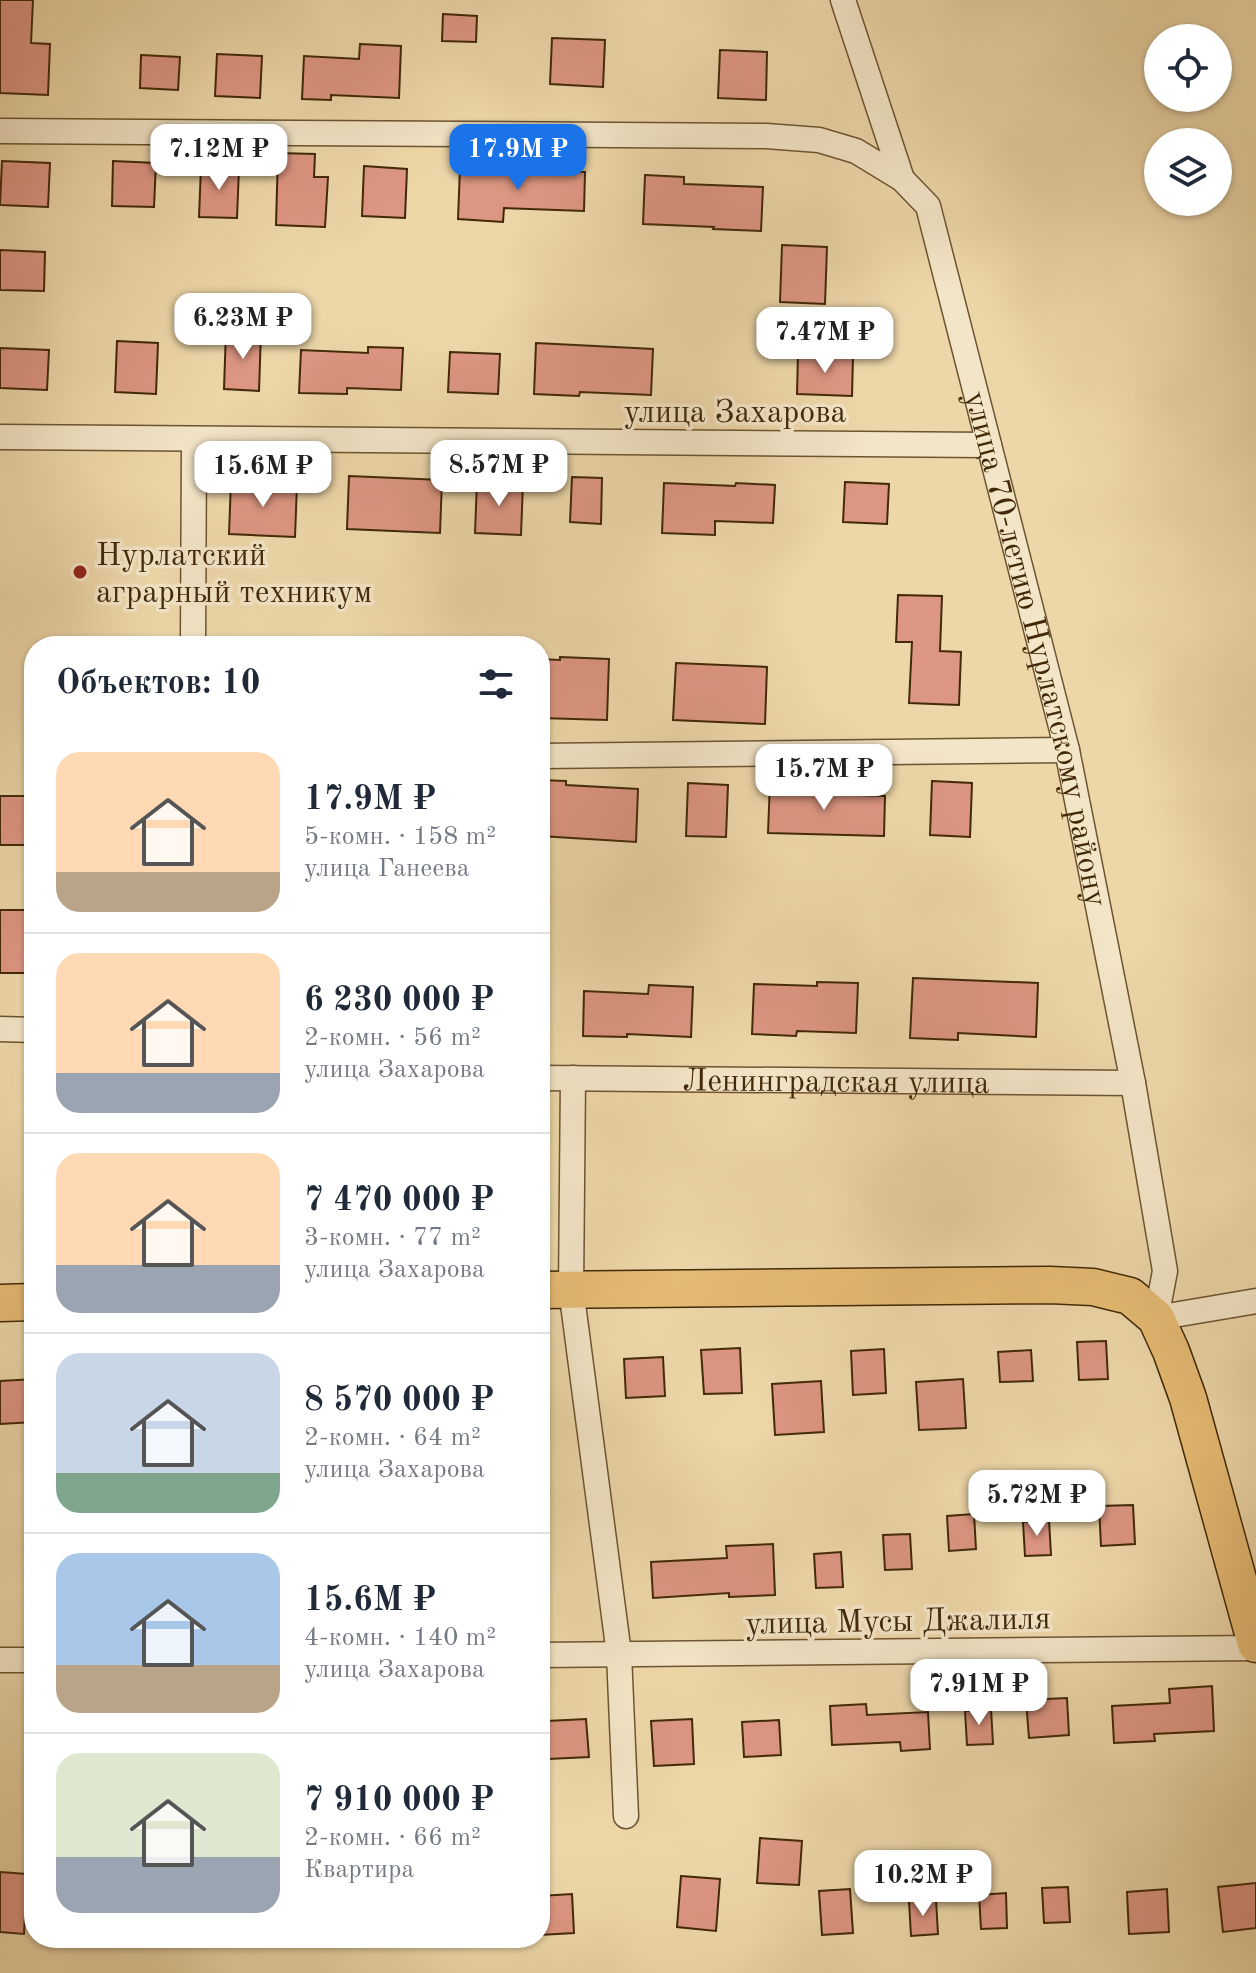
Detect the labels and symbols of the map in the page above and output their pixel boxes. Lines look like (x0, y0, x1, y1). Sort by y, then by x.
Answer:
pin: 7.12M ₽ (145, 124, 293, 192)
pin: 17.9M ₽ (444, 124, 592, 192)
pin: 6.23M ₽ (169, 293, 317, 361)
pin: 7.47M ₽ (751, 307, 899, 375)
street label: улица 70-летию Нурлатскому району (957, 388, 1111, 910)
street label: улица Захарова (624, 398, 847, 430)
pin: 8.57M ₽ (425, 440, 573, 508)
pin: 15.6M ₽ (189, 441, 337, 509)
place label: Нурлатский аграрный техникум (96, 541, 372, 610)
marker: Нурлатский аграрный техникум (71, 563, 89, 581)
pin: 15.7M ₽ (750, 744, 898, 812)
street label: Ленинградская улица (682, 1066, 990, 1101)
pin: 5.72M ₽ (963, 1470, 1111, 1538)
street label: улица Мусы Джалиля (745, 1604, 1051, 1642)
pin: 7.91M ₽ (905, 1659, 1053, 1727)
pin: 10.2M ₽ (849, 1850, 997, 1918)

